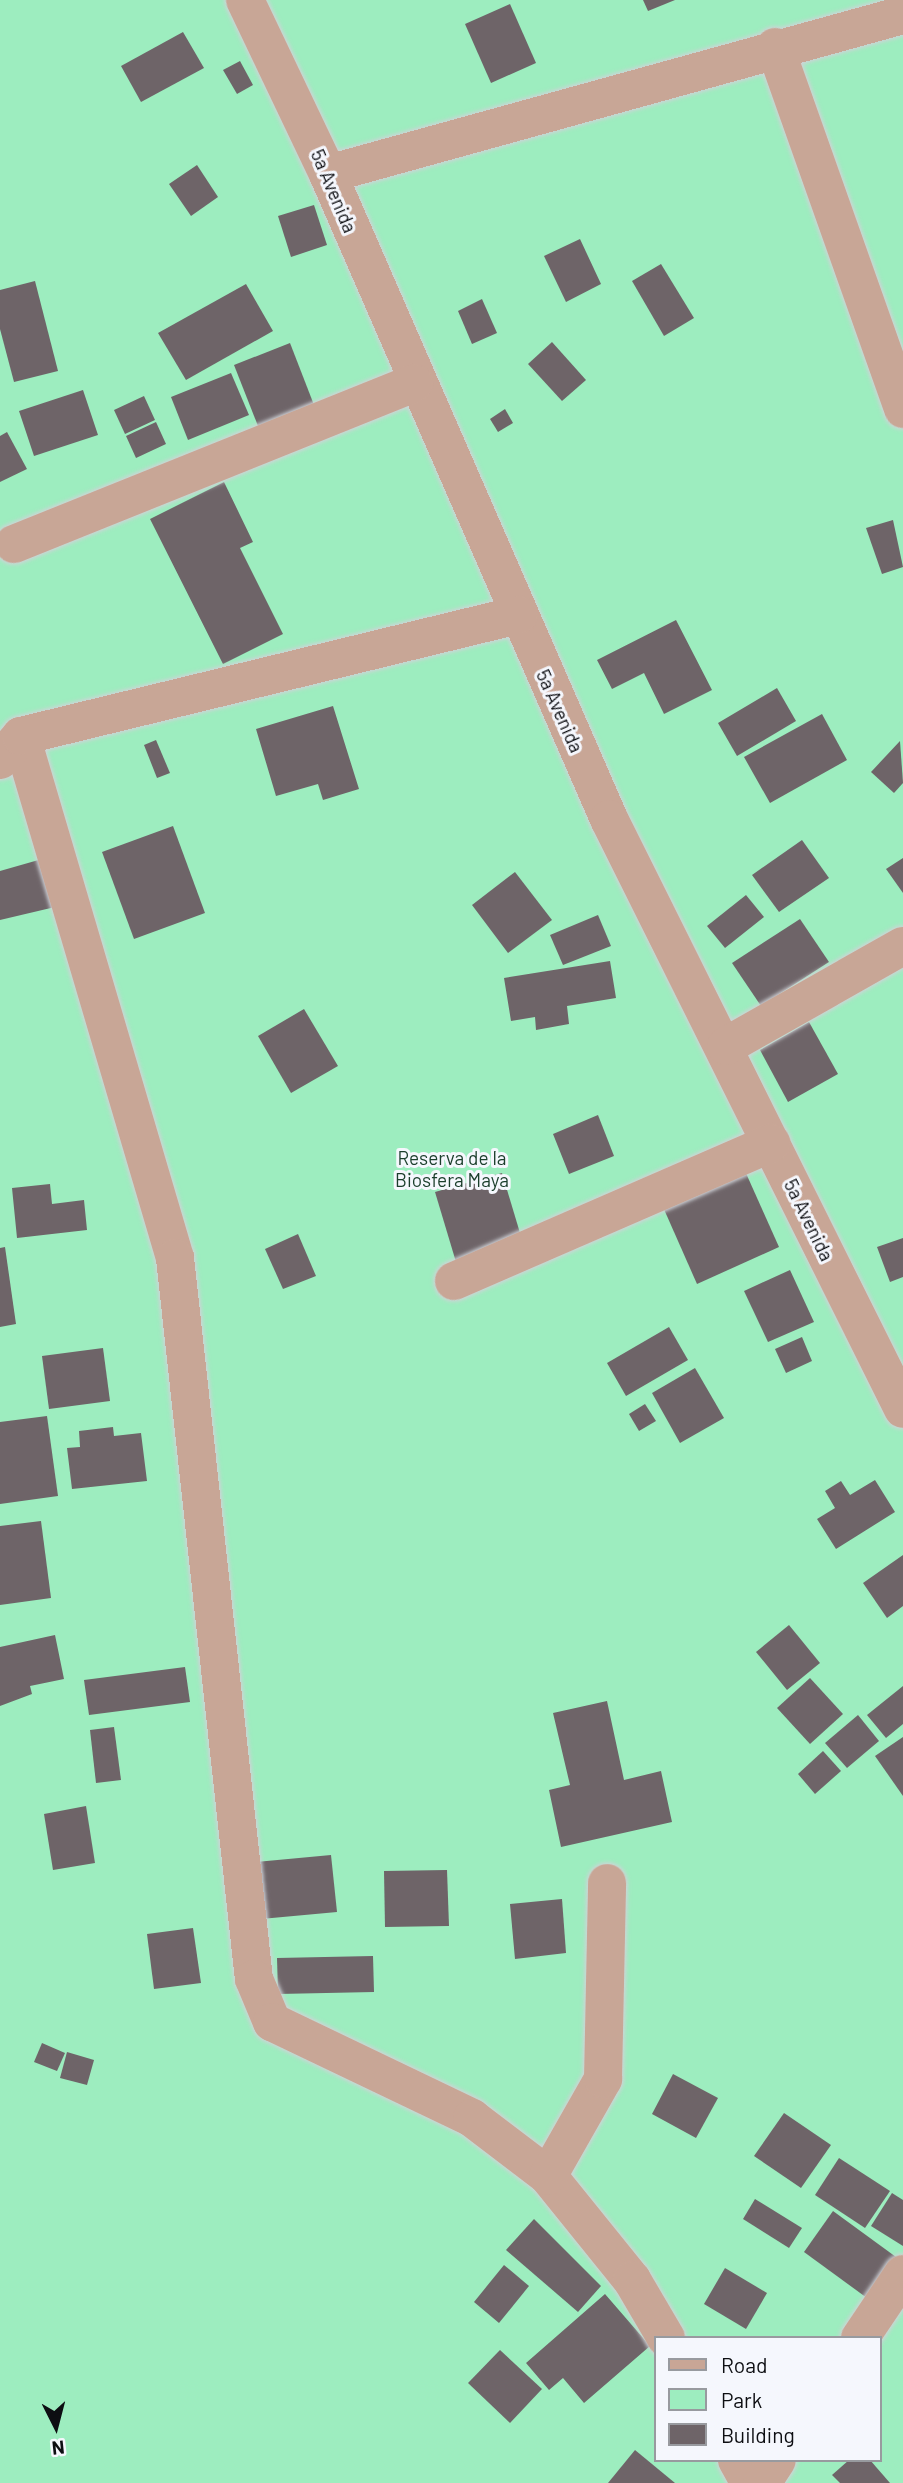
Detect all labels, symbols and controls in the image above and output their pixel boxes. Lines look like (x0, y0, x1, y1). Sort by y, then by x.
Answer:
street label: 5a Avenida (306, 146, 362, 236)
street label: 5a Avenida (532, 666, 588, 756)
park label: Reserva de la Biosfera Maya (395, 1147, 509, 1191)
street label: 5a Avenida (779, 1175, 839, 1265)
legend (654, 2336, 882, 2462)
text: Road (721, 2352, 767, 2377)
text: Park (721, 2387, 762, 2412)
north arrow (21, 2392, 91, 2462)
text: Building (721, 2422, 795, 2447)
text: N (51, 2436, 66, 2460)

